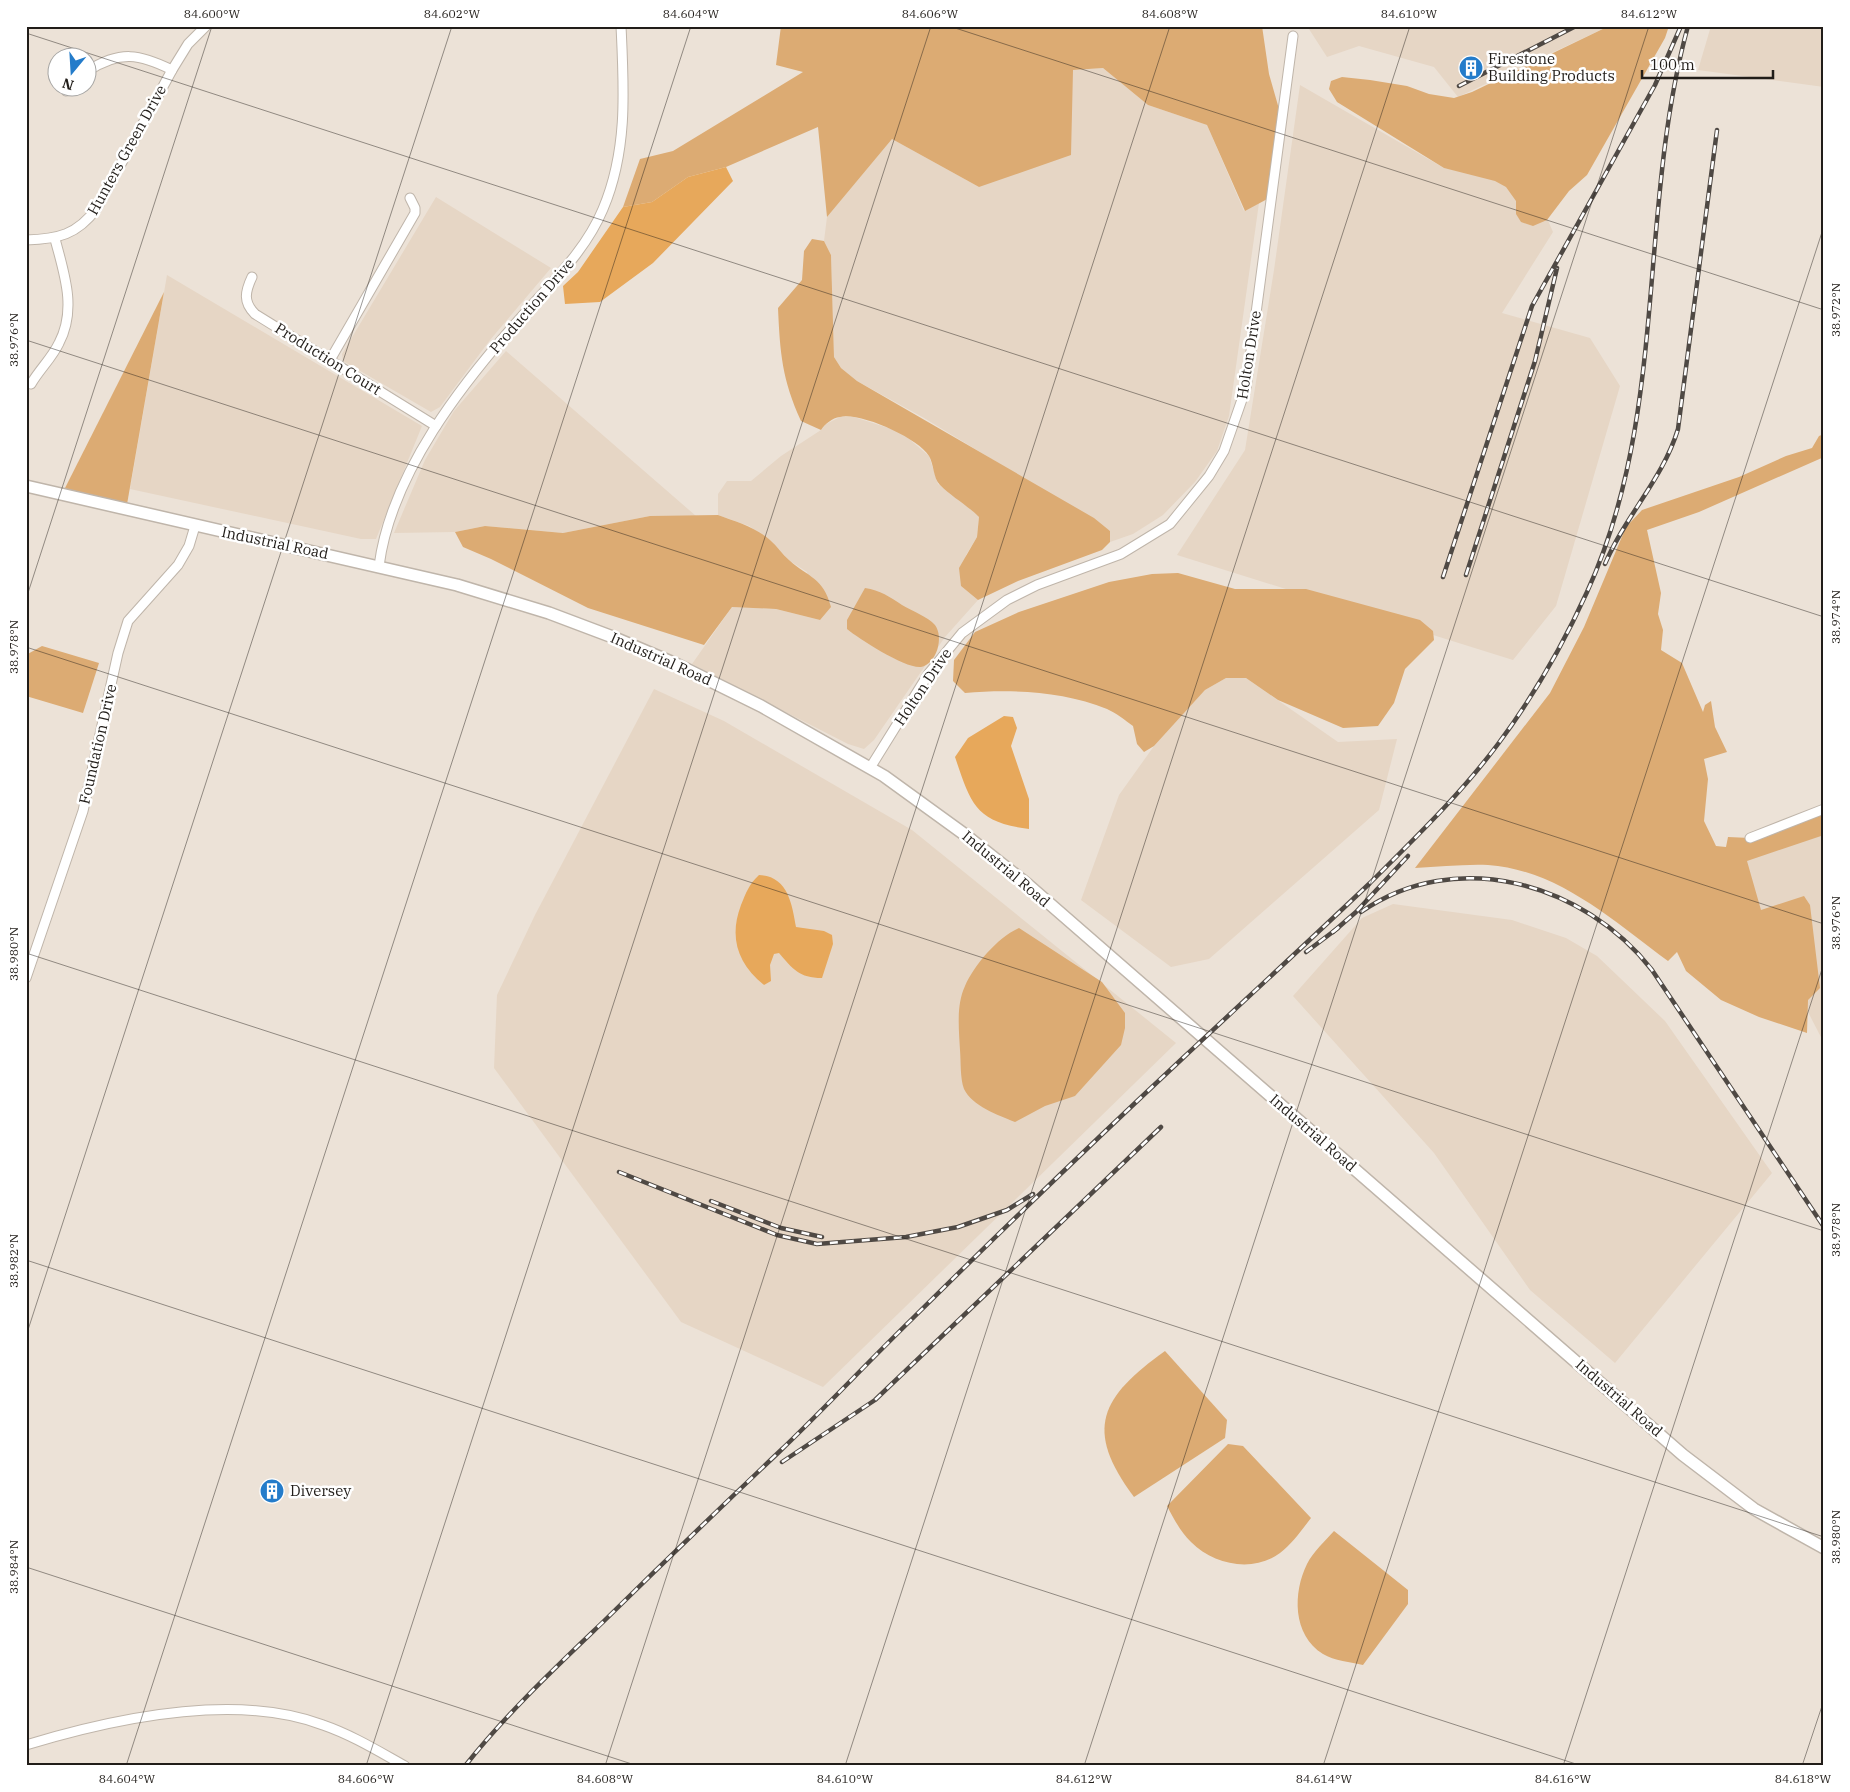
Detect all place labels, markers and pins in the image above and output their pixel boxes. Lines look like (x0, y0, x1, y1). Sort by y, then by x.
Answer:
place label: Firestone Building Products (1488, 49, 1615, 85)
building icon: Firestone Building Products (1458, 55, 1484, 81)
building icon: Diversey (259, 1478, 285, 1504)
place label: Diversey (290, 1481, 351, 1500)

